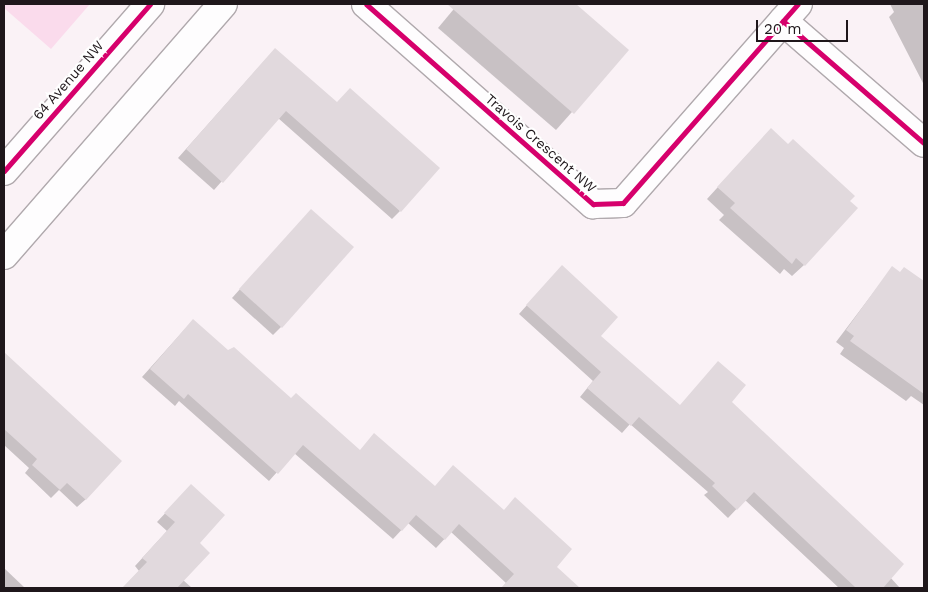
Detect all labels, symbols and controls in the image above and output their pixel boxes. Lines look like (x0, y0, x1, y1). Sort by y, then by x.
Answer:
scale bar (758, 10, 850, 42)
text: 20 m (764, 20, 802, 38)
street label: 64 Avenue NW (29, 37, 107, 123)
street label: Travois Crescent NW (482, 90, 600, 196)

